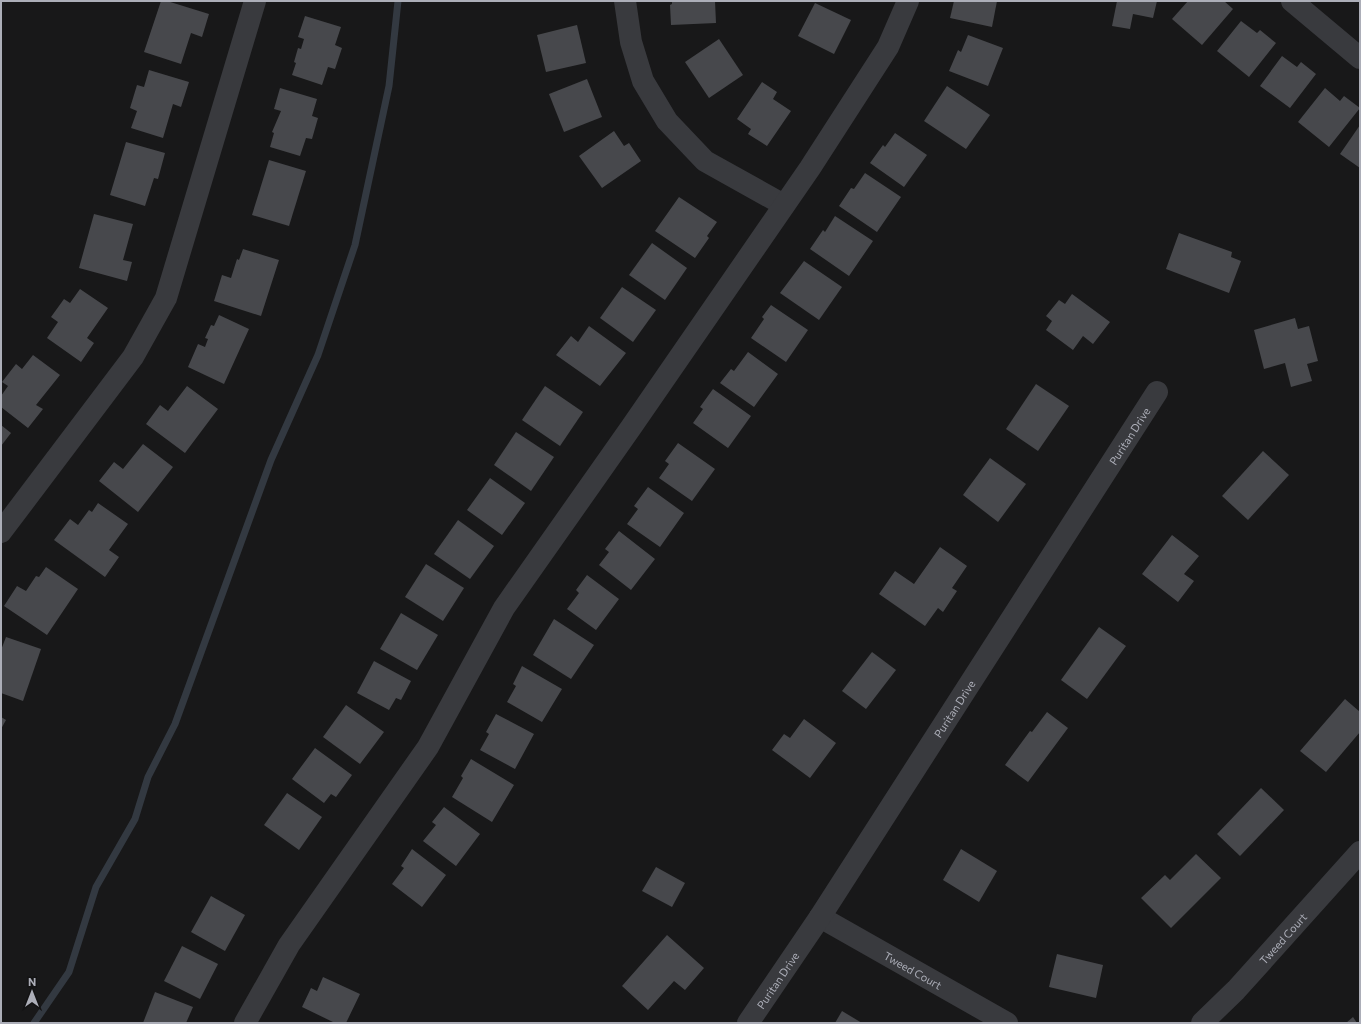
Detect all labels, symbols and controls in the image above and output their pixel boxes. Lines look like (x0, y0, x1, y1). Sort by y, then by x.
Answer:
street label: Puritan Drive (1106, 404, 1152, 467)
street label: Puritan Drive (931, 677, 977, 740)
street label: Tweed Court (1256, 910, 1309, 966)
street label: Tweed Court (882, 948, 945, 992)
street label: Puritan Drive (753, 949, 801, 1011)
north arrow (12, 972, 52, 1012)
text: N (28, 975, 36, 988)

